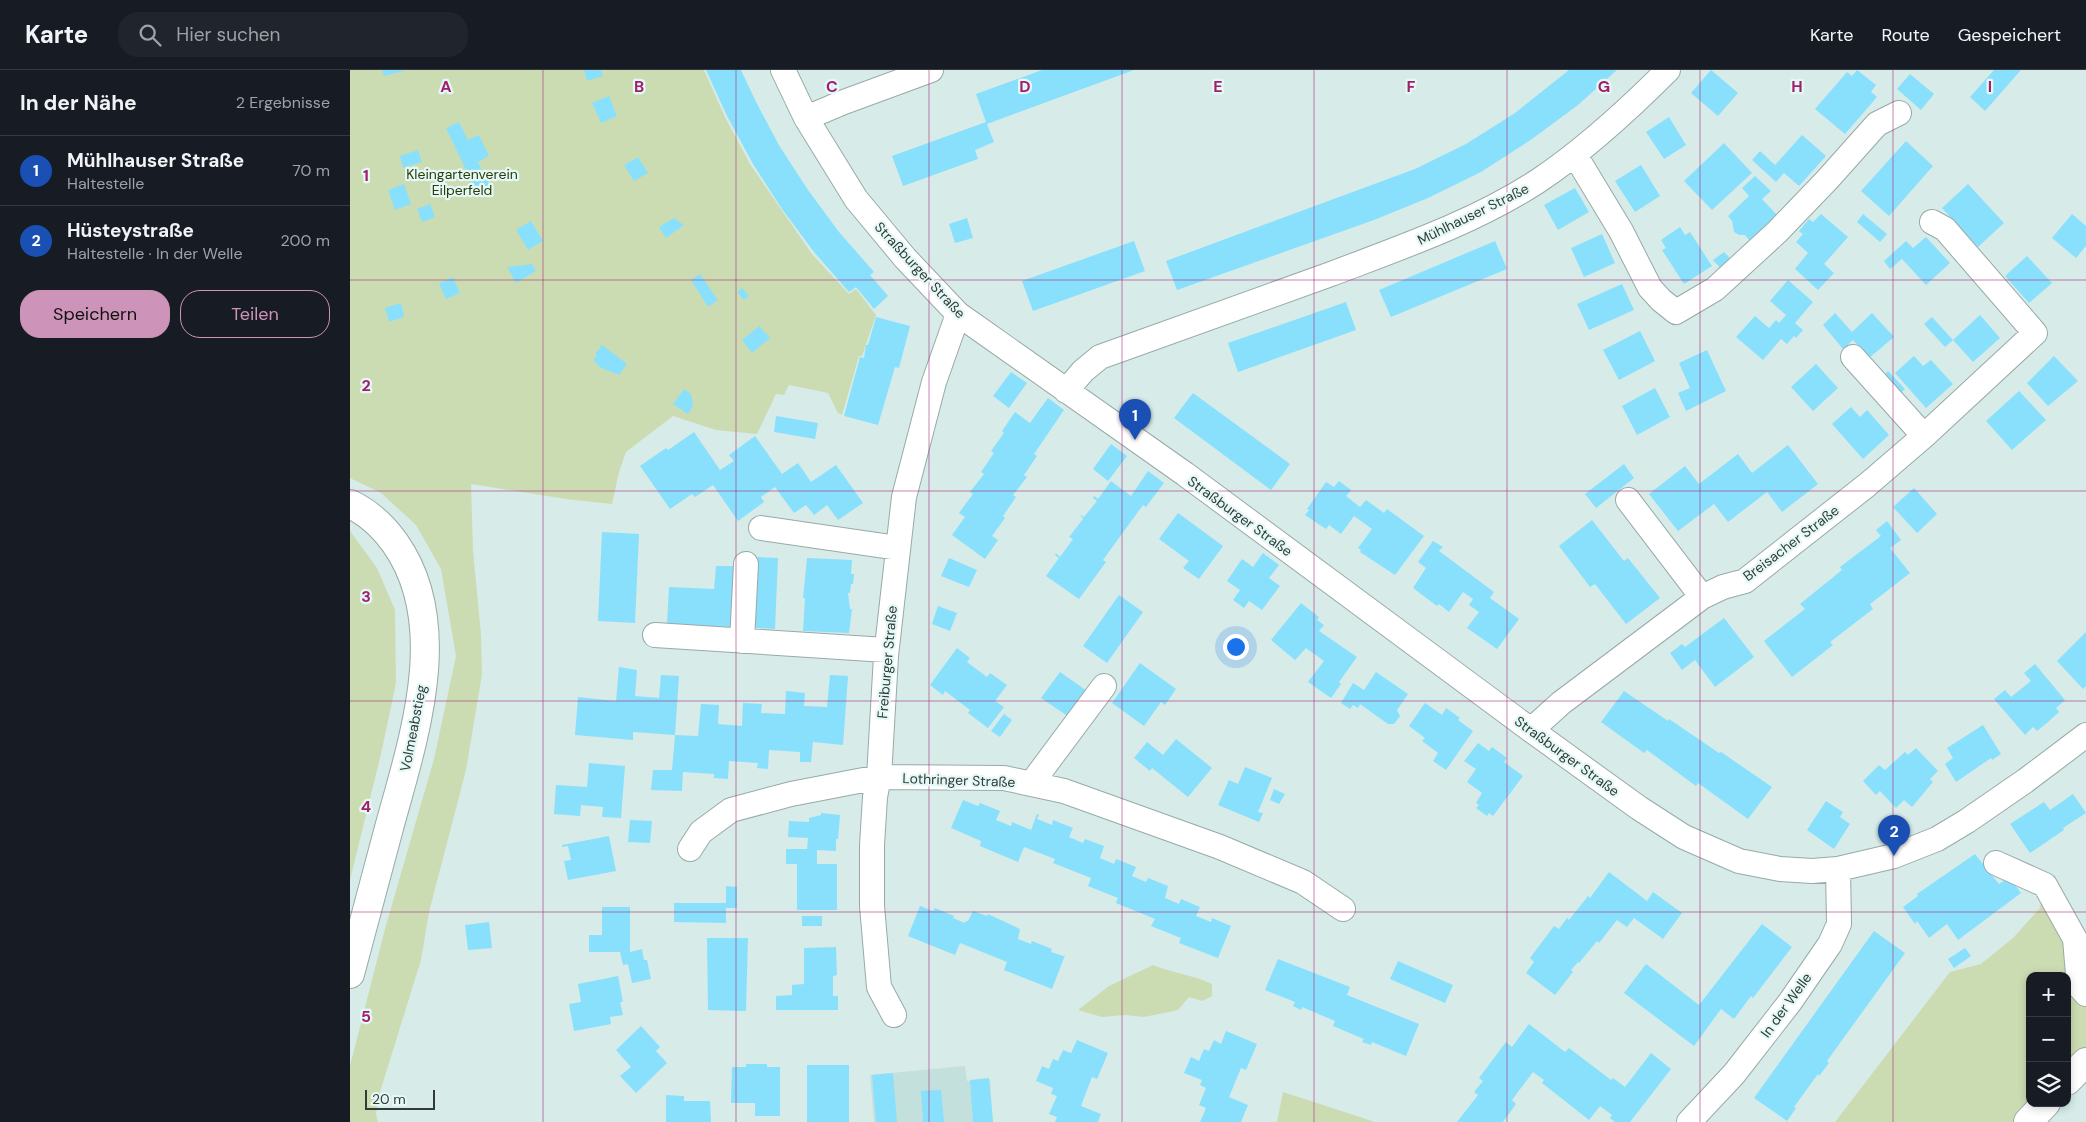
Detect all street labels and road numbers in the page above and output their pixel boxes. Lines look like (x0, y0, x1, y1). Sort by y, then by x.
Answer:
street label: Mühlhauser Straße (1414, 179, 1532, 249)
street label: Straßburger Straße (871, 218, 969, 322)
street label: Straßburger Straße (1184, 472, 1296, 560)
street label: Breisacher Straße (1739, 501, 1843, 585)
street label: Freiburger Straße (873, 605, 901, 719)
street label: Volmeabstieg (396, 683, 430, 773)
street label: Straßburger Straße (1511, 712, 1623, 800)
street label: Lothringer Straße (902, 769, 1016, 791)
street label: In der Welle (1756, 969, 1816, 1041)

